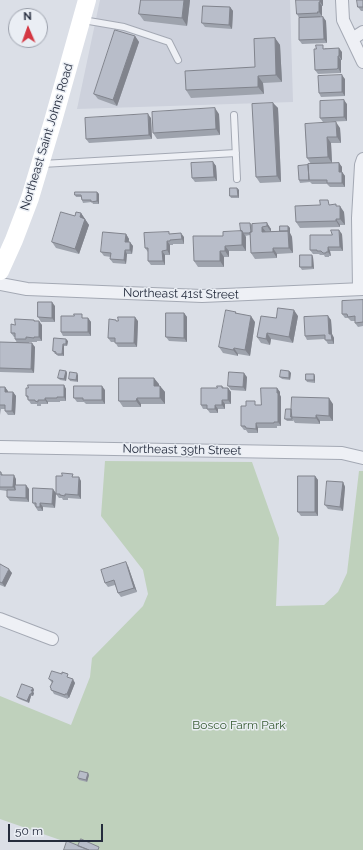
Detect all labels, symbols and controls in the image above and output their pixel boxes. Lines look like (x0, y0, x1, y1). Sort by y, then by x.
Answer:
north arrow (8, 8, 48, 48)
text: N (23, 10, 32, 23)
street label: Northeast Saint Johns Road (18, 62, 76, 212)
street label: Northeast 41st Street (123, 286, 239, 302)
street label: Northeast 39th Street (122, 442, 242, 458)
park label: Bosco Farm Park (192, 718, 286, 732)
scale bar (10, 816, 105, 842)
text: 50 m (15, 824, 43, 838)

